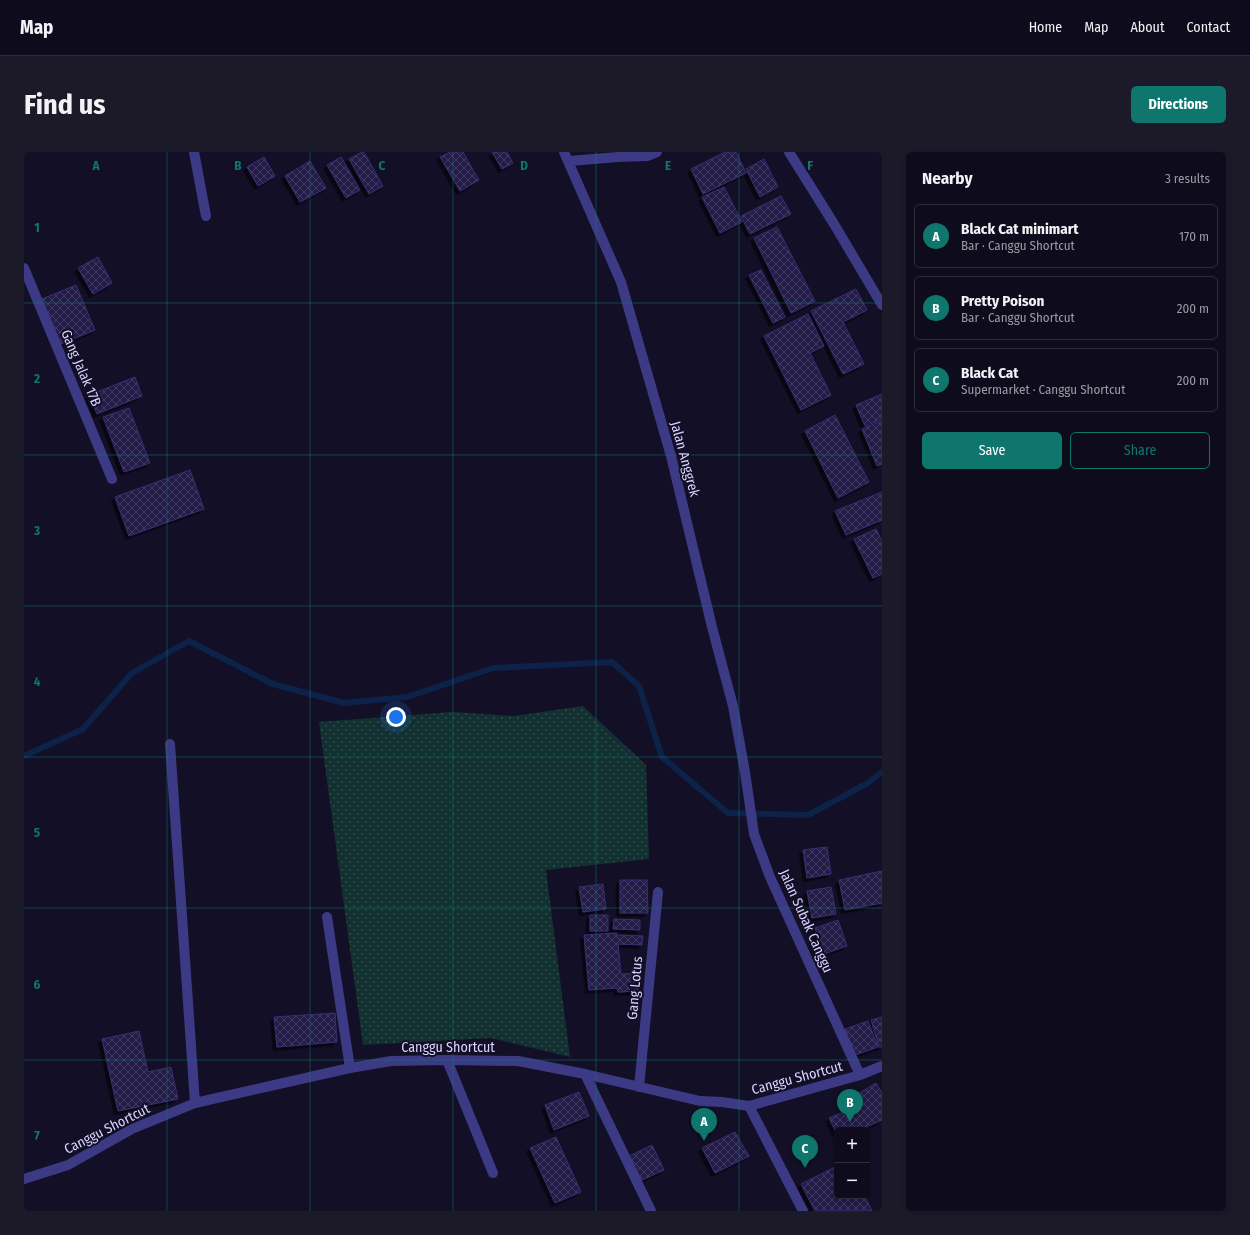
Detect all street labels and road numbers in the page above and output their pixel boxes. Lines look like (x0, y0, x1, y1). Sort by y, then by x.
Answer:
street label: Gang Jalak 17B (57, 327, 105, 409)
street label: Jalan Anggrek (667, 419, 703, 499)
street label: Jalan Subak Canggu (776, 867, 836, 975)
street label: Gang Lotus (624, 956, 646, 1020)
street label: Canggu Shortcut (401, 1039, 495, 1056)
street label: Canggu Shortcut (750, 1058, 845, 1098)
street label: Canggu Shortcut (61, 1100, 153, 1158)

